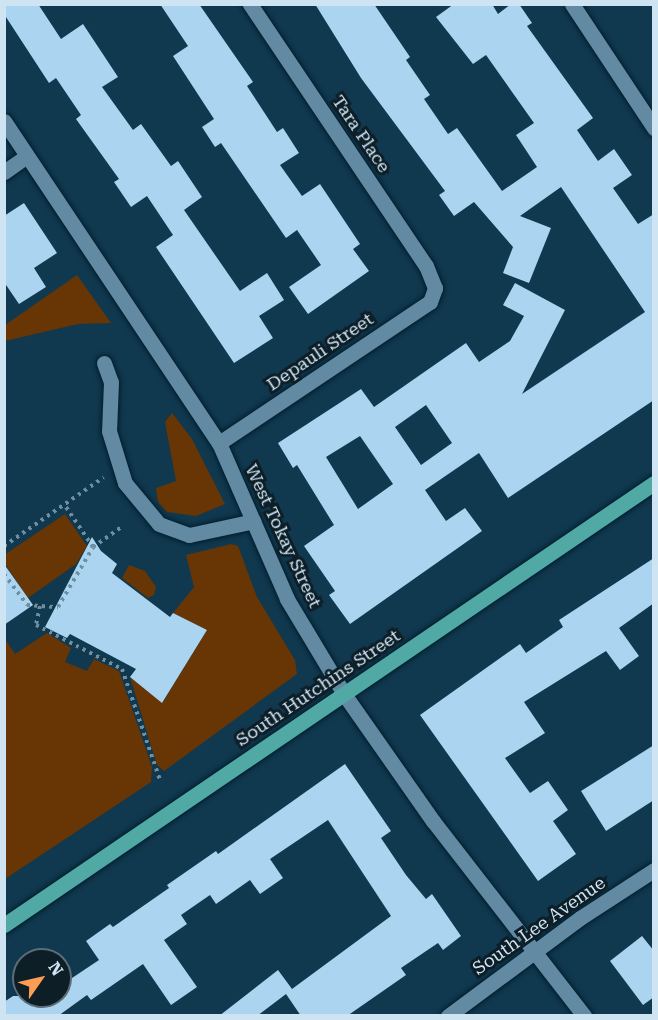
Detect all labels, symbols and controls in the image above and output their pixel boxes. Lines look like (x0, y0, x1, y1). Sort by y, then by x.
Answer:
street label: Tara Place (327, 91, 395, 177)
street label: Depauli Street (263, 308, 377, 396)
street label: West Tokay Street (240, 461, 326, 611)
street label: South Hutchins Street (232, 625, 404, 751)
street label: South Lee Avenue (469, 872, 609, 980)
north arrow (12, 948, 72, 1008)
text: N (44, 958, 67, 979)

